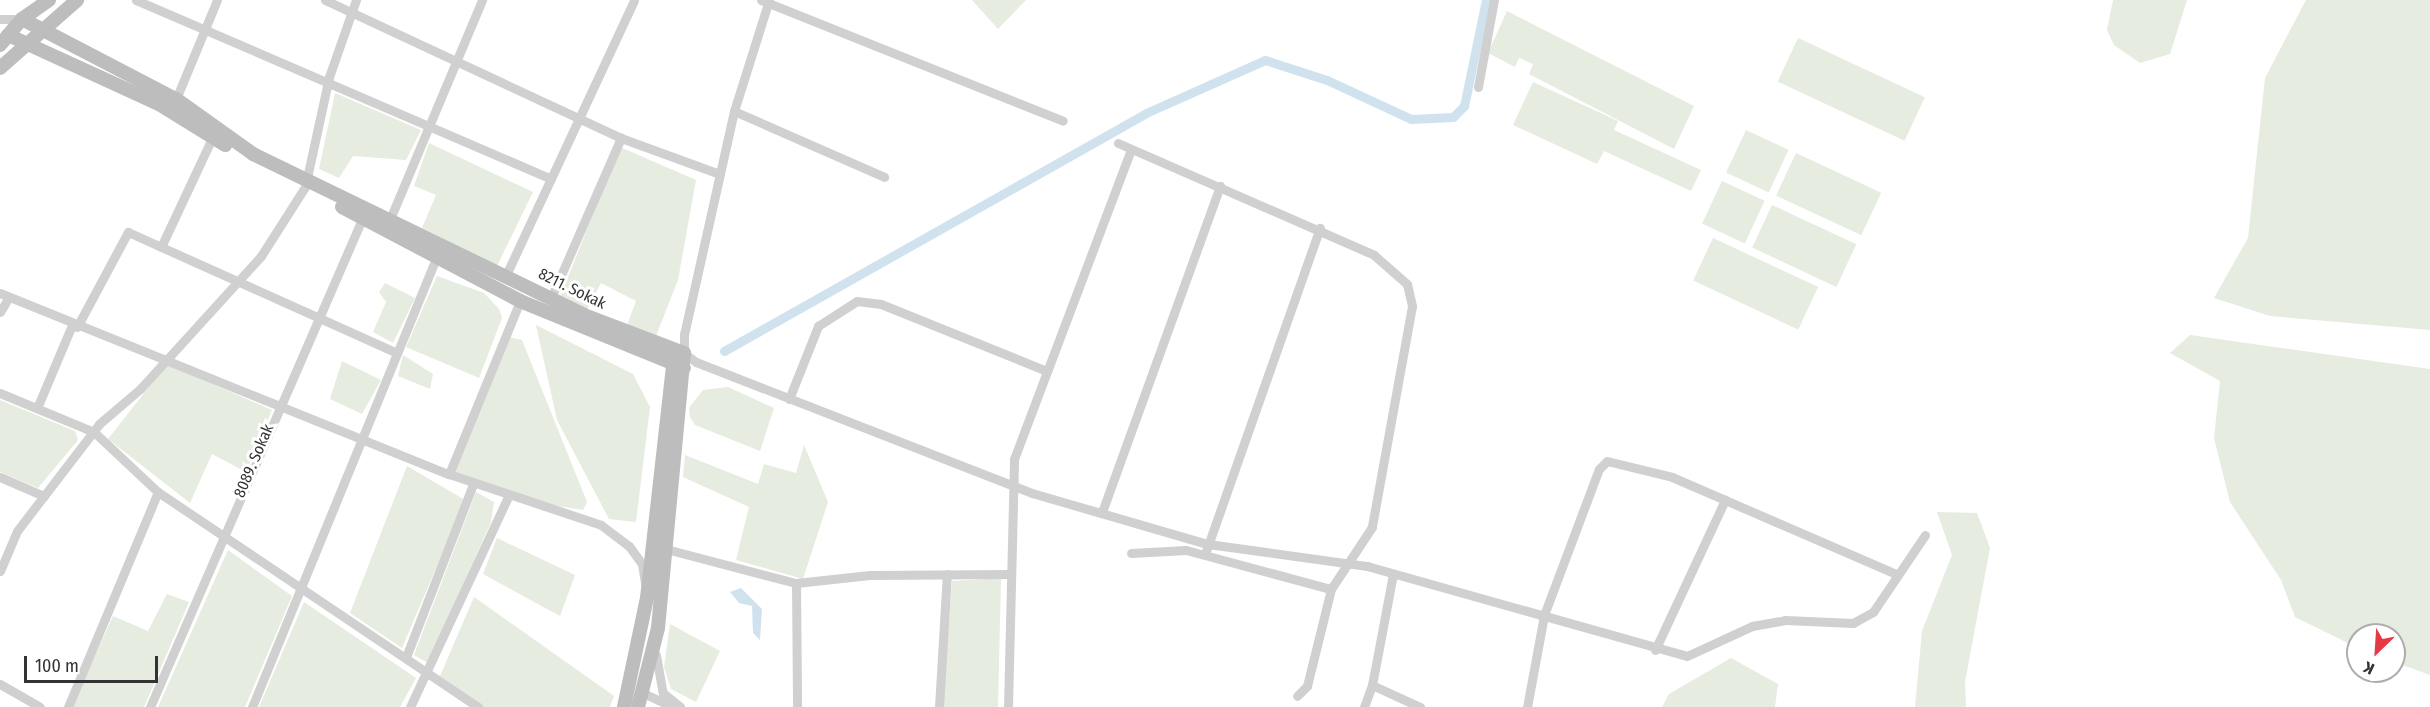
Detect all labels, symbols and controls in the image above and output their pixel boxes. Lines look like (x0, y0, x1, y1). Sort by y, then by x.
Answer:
street label: 8211. Sokak (535, 264, 609, 314)
street label: 8089. Sokak (230, 421, 278, 501)
north arrow (2346, 623, 2406, 683)
scale bar (27, 644, 160, 682)
text: 100 m (35, 655, 79, 677)
text: K (2361, 657, 2377, 679)

